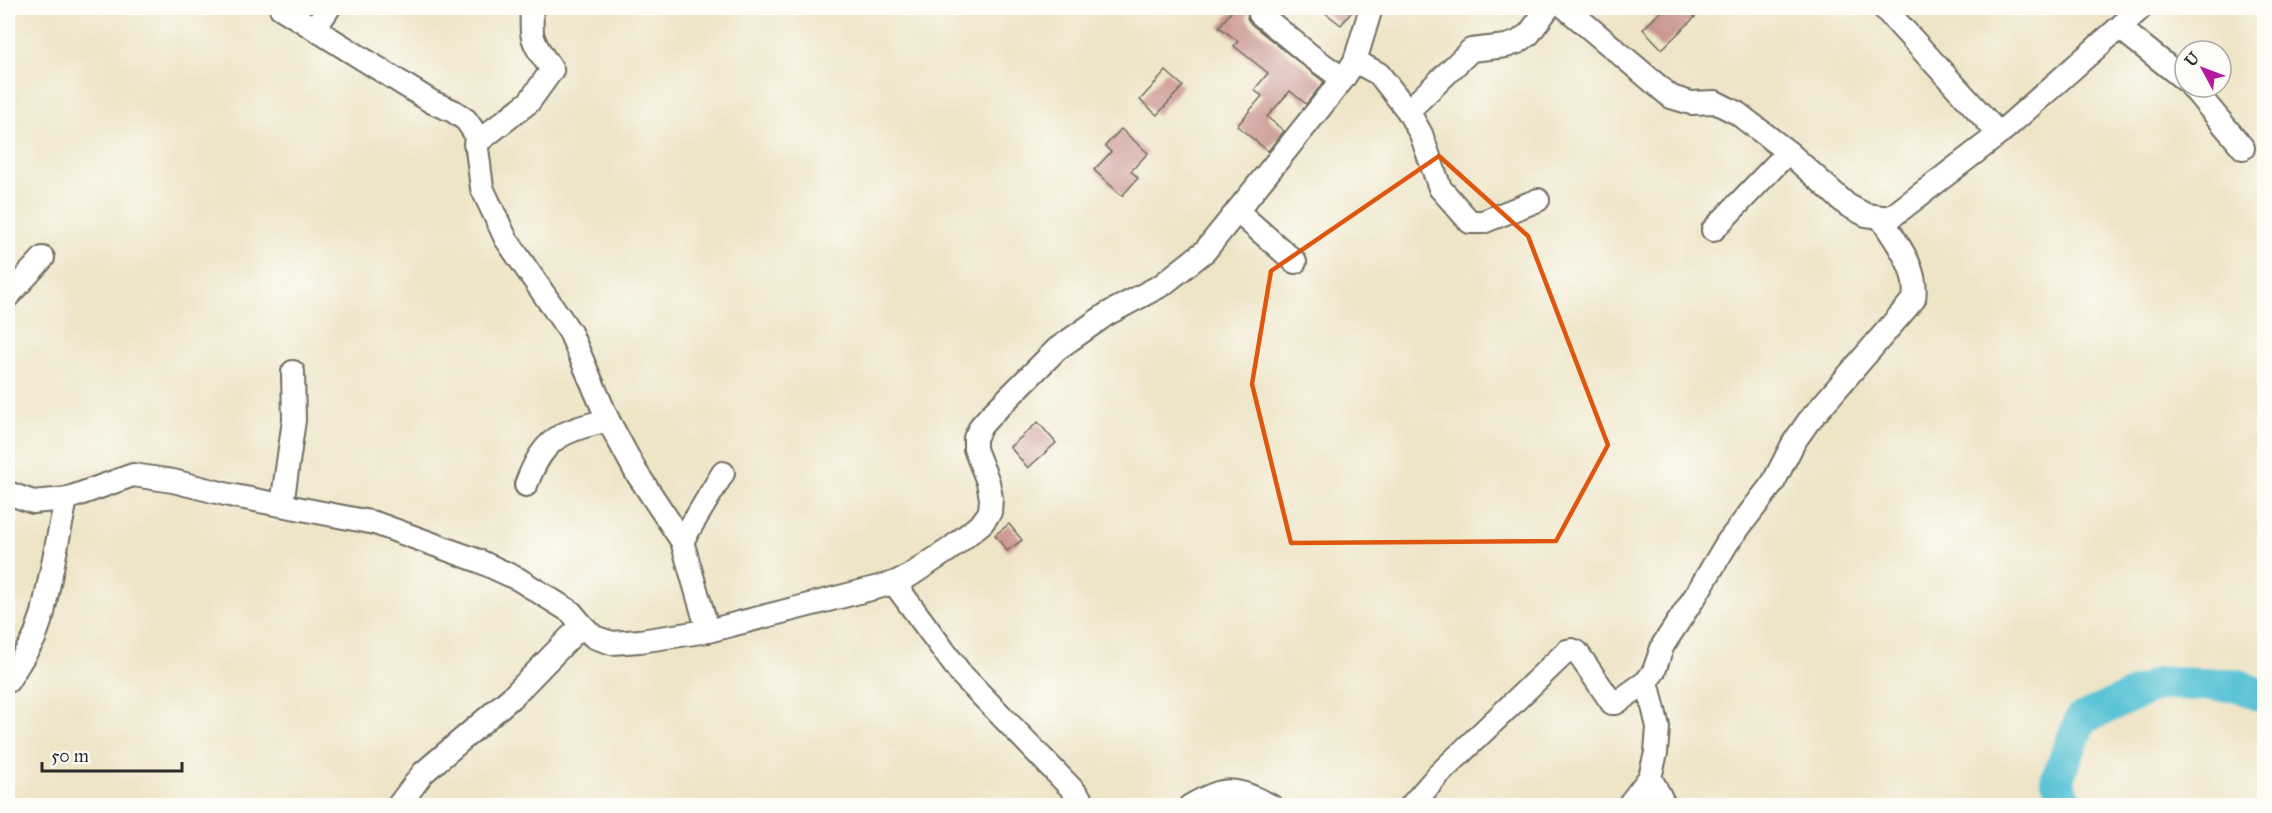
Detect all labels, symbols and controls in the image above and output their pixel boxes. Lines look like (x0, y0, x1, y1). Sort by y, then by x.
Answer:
north arrow (2173, 39, 2233, 99)
text: U (2181, 48, 2204, 70)
scale bar (42, 735, 182, 773)
text: 50 m (51, 745, 89, 767)

